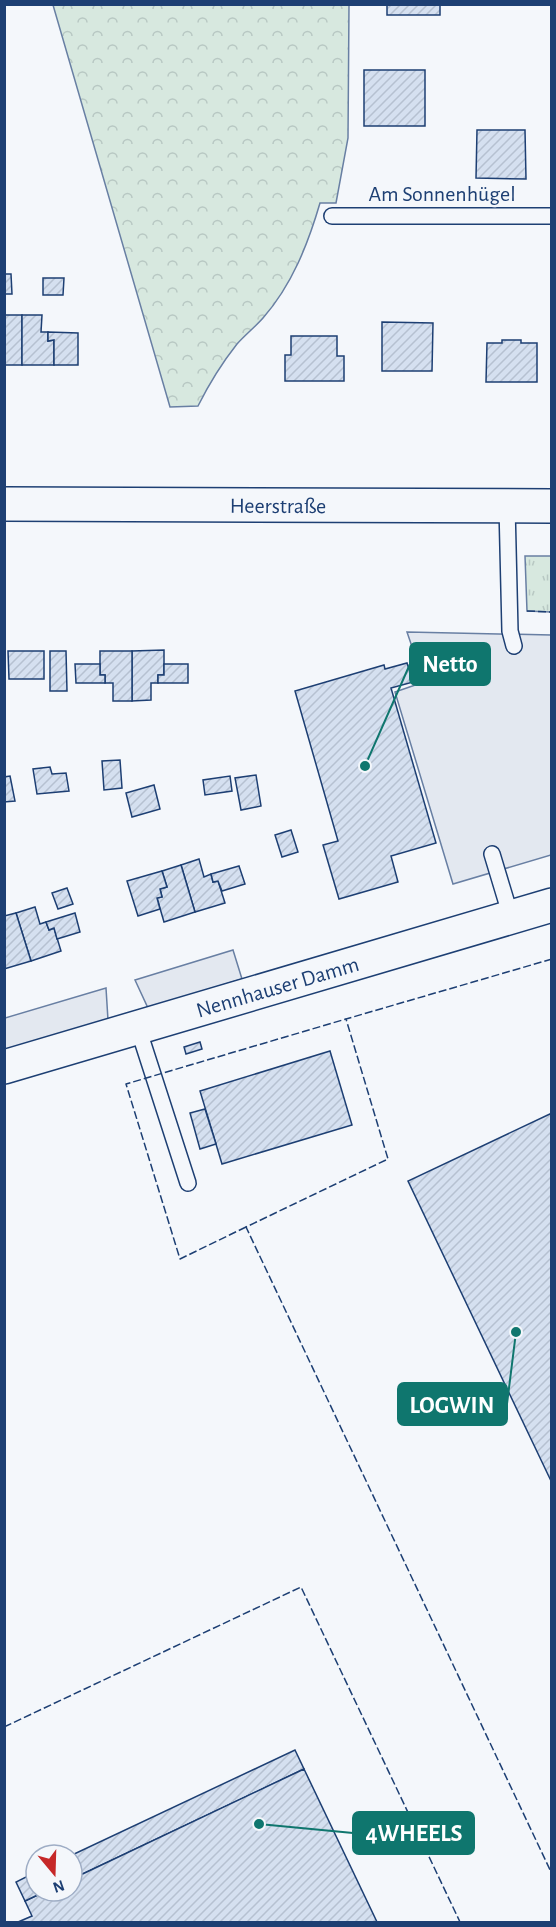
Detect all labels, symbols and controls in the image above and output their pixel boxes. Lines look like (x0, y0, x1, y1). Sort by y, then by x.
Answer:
street label: Am Sonnenhügel (368, 183, 516, 205)
street label: Heerstraße (230, 495, 326, 517)
callout: Netto (410, 643, 490, 685)
text: Netto (422, 653, 478, 677)
street label: Nennhauser Damm (194, 953, 361, 1022)
callout: LOGWIN (398, 1383, 507, 1425)
text: LOGWIN (410, 1394, 494, 1418)
callout: 4WHEELS (353, 1812, 474, 1854)
text: 4WHEELS (365, 1822, 463, 1846)
north arrow (24, 1843, 84, 1903)
text: N (51, 1877, 66, 1896)

